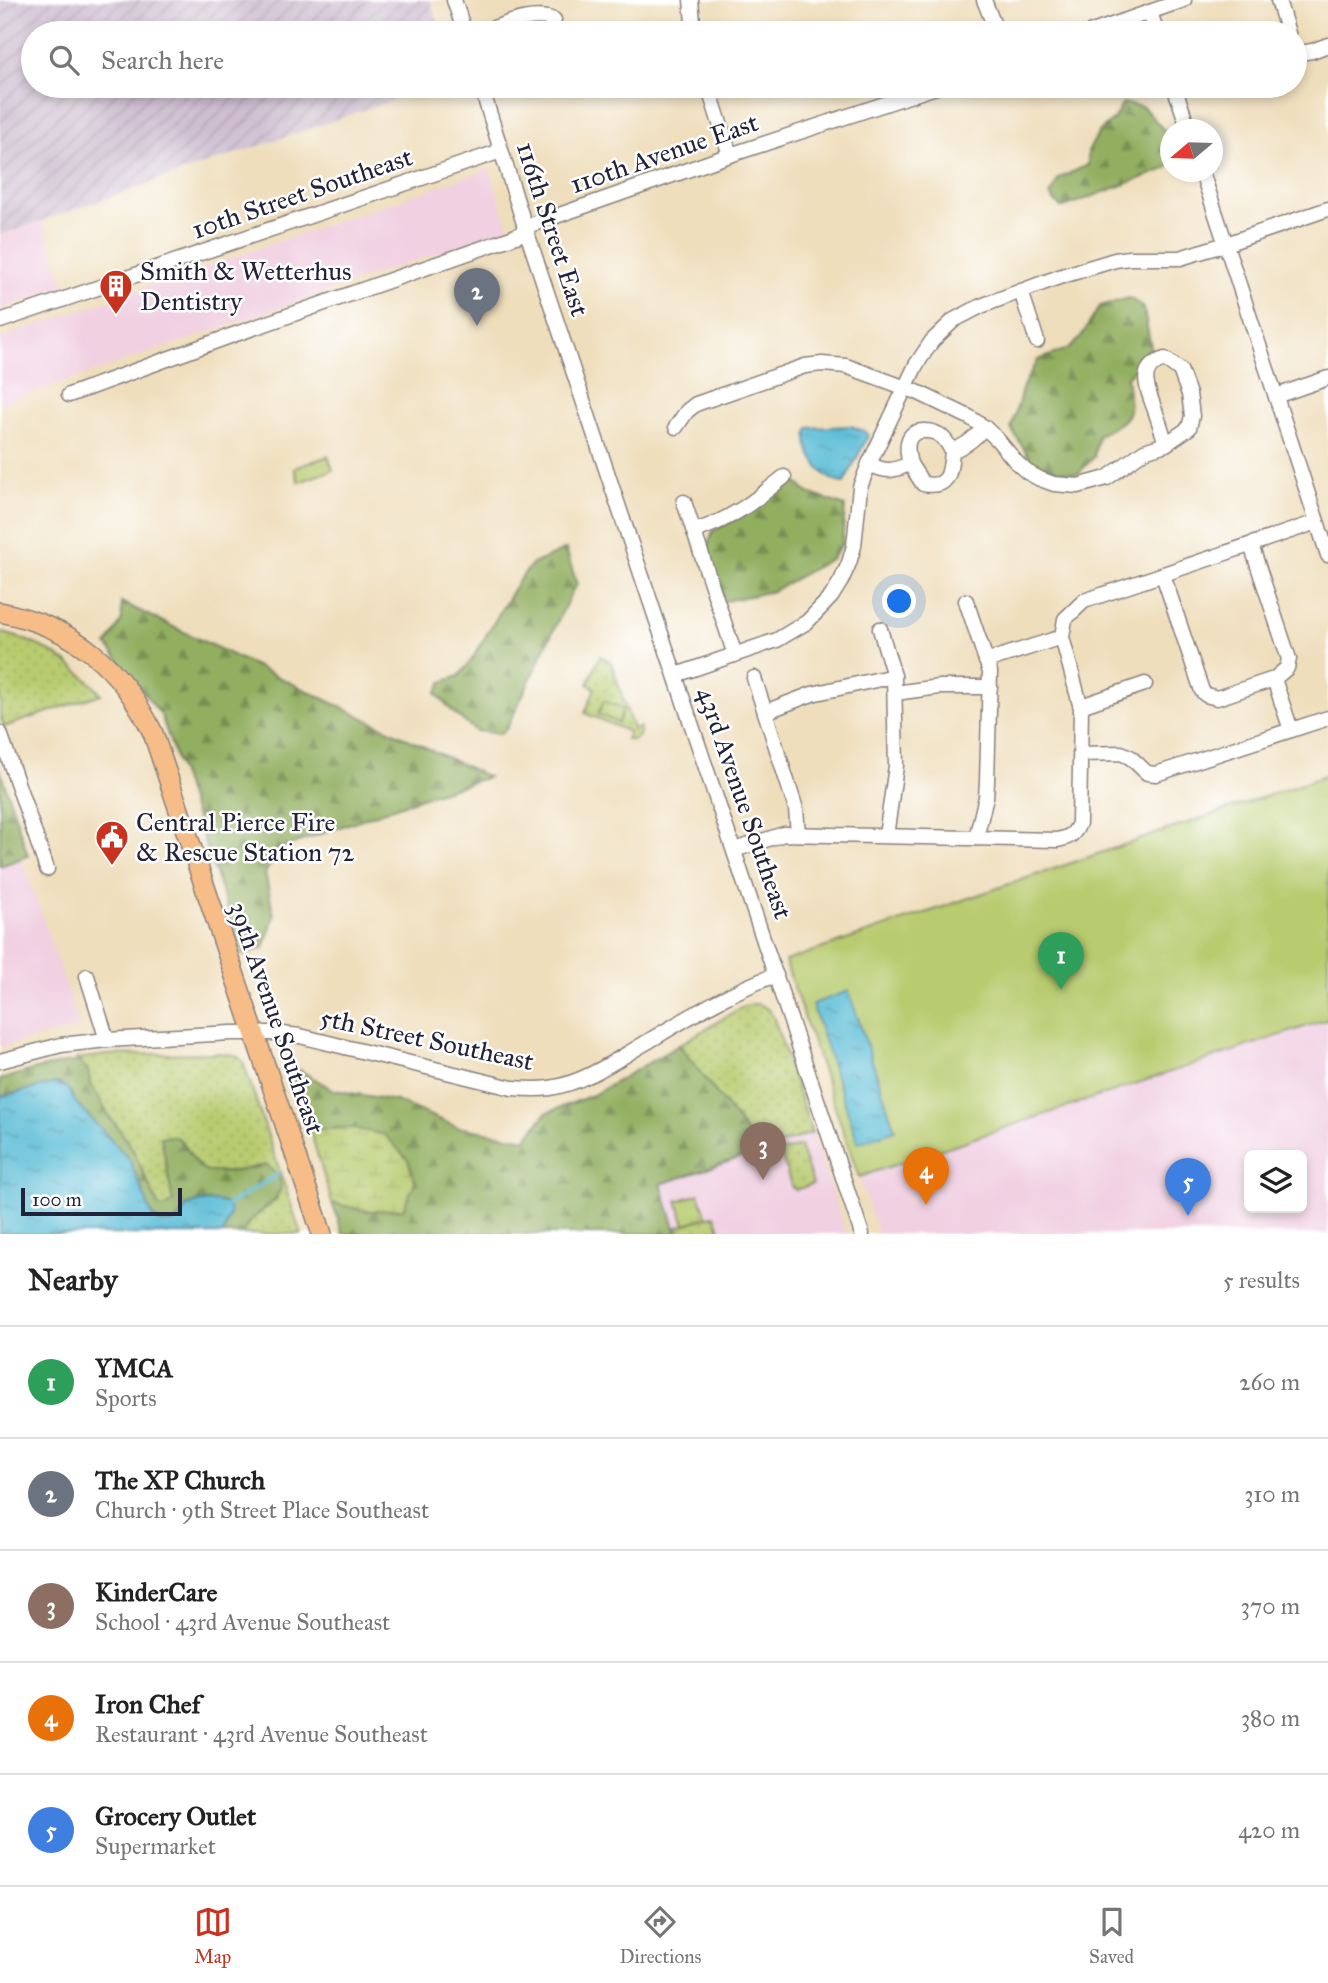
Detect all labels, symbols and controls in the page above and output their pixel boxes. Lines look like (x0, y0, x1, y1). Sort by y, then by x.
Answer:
search box (21, 21, 1307, 98)
icon: search (45, 41, 83, 79)
text: Search here (101, 44, 224, 76)
street label: 110th Avenue East (566, 106, 762, 200)
north arrow (1160, 119, 1223, 182)
street label: 116th Street East (510, 138, 596, 320)
street label: 10th Street Southeast (188, 140, 416, 246)
place label: Smith & Wetterhus Dentistry (140, 255, 352, 317)
building icon: Smith & Wetterhus Dentistry (97, 267, 135, 316)
pin: 2 (454, 268, 500, 326)
your location (882, 584, 916, 618)
street label: 43rd Avenue Southeast (690, 683, 800, 923)
place label: Central Pierce Fire & Rescue Station 72 (136, 806, 355, 868)
public building icon: Central Pierce Fire & Rescue Station 72 (93, 818, 131, 867)
street label: 39th Avenue Southeast (222, 898, 332, 1138)
pin: 1 (1038, 932, 1084, 990)
street label: 5th Street Southeast (317, 1001, 537, 1077)
pin: 3 (740, 1122, 786, 1180)
pin: 4 (903, 1147, 949, 1205)
map controls (1244, 1150, 1307, 1213)
button: layers (1244, 1150, 1307, 1213)
pin: 5 (1165, 1158, 1211, 1216)
scale bar (21, 1185, 182, 1217)
text: 100 m (32, 1188, 82, 1211)
text: Nearby (28, 1262, 118, 1298)
text: 5 results (1223, 1266, 1300, 1294)
text: YMCA (95, 1352, 173, 1384)
text: 1 (46, 1368, 56, 1396)
text: 260 m (1239, 1368, 1300, 1396)
text: Sports (95, 1384, 157, 1412)
text: The XP Church (95, 1464, 265, 1496)
text: 2 (45, 1480, 57, 1508)
text: 310 m (1244, 1480, 1300, 1508)
text: Church · 9th Street Place Southeast (95, 1496, 429, 1524)
text: KinderCare (95, 1576, 217, 1608)
text: 3 (46, 1592, 56, 1620)
text: 370 m (1241, 1592, 1300, 1620)
text: School · 43rd Avenue Southeast (95, 1608, 390, 1636)
text: Iron Chef (95, 1688, 200, 1720)
text: 4 (45, 1704, 57, 1732)
text: 380 m (1241, 1704, 1300, 1732)
text: Restaurant · 43rd Avenue Southeast (95, 1720, 428, 1748)
text: Grocery Outlet (95, 1800, 256, 1832)
text: 5 (46, 1816, 56, 1844)
text: 420 m (1238, 1816, 1300, 1844)
text: Supermarket (95, 1832, 216, 1860)
tab: Map (194, 1903, 232, 1968)
tab: Directions (619, 1903, 701, 1968)
tab: Saved (1089, 1903, 1134, 1968)

